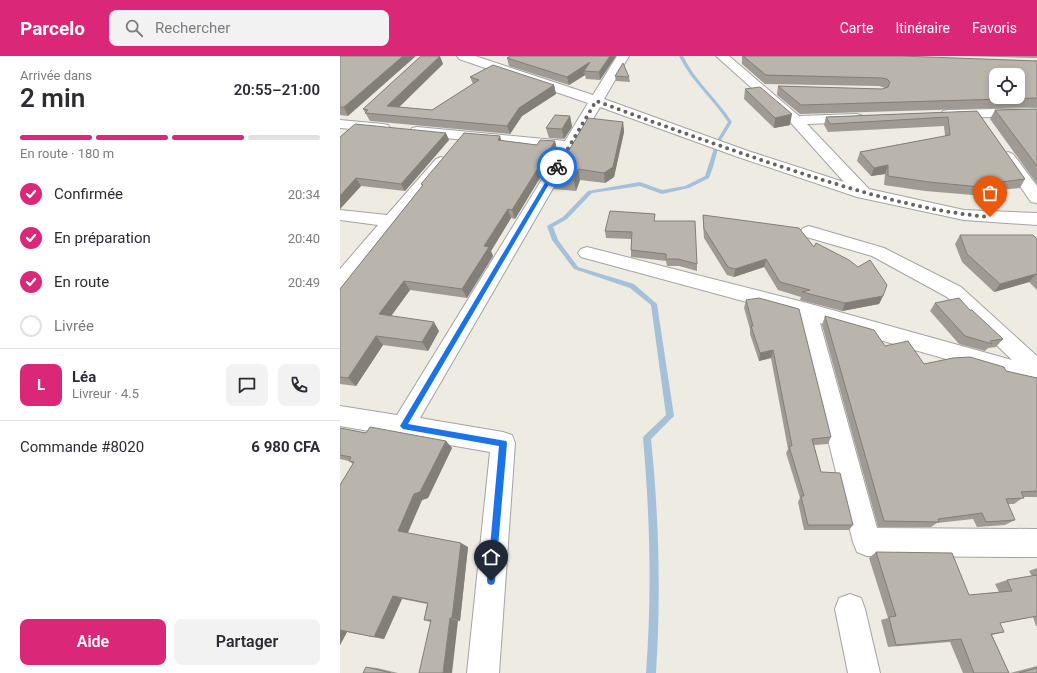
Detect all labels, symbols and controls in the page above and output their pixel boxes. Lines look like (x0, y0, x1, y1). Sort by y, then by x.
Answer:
search box (109, 10, 389, 46)
text: Parcelo (20, 17, 85, 40)
icon: search (123, 17, 145, 39)
text: Rechercher (155, 19, 230, 37)
text: Carte (840, 20, 873, 36)
text: Itinéraire (895, 20, 950, 36)
text: Favoris (972, 20, 1017, 36)
text: Arrivée dans (20, 68, 92, 83)
map controls (989, 68, 1025, 104)
button: locate (989, 68, 1025, 104)
text: 20:55–21:00 (234, 81, 320, 99)
text: 2 min (20, 83, 85, 113)
text: En route · 180 m (20, 146, 114, 161)
courier (537, 147, 577, 187)
icon: bike (546, 156, 568, 178)
pin (973, 176, 1007, 217)
icon: bag (979, 182, 1001, 204)
icon: check (20, 183, 42, 205)
text: Confirmée (54, 185, 123, 203)
text: 20:34 (288, 187, 320, 202)
icon: check (20, 227, 42, 249)
text: En préparation (54, 229, 151, 247)
text: 20:40 (288, 231, 320, 246)
icon: check (20, 271, 42, 293)
text: En route (54, 273, 109, 291)
text: 20:49 (288, 275, 320, 290)
text: Livrée (54, 317, 94, 335)
button: chat (226, 364, 268, 406)
button: phone (278, 364, 320, 406)
text: Léa (72, 368, 96, 386)
text: L (37, 376, 45, 394)
text: Livreur · 4.5 (72, 386, 139, 401)
text: Commande #8020 (20, 438, 144, 456)
text: 6 980 CFA (251, 438, 320, 456)
pin (474, 540, 508, 581)
icon: home (480, 546, 502, 568)
button: Aide (20, 619, 166, 665)
button: Partager (174, 619, 320, 665)

